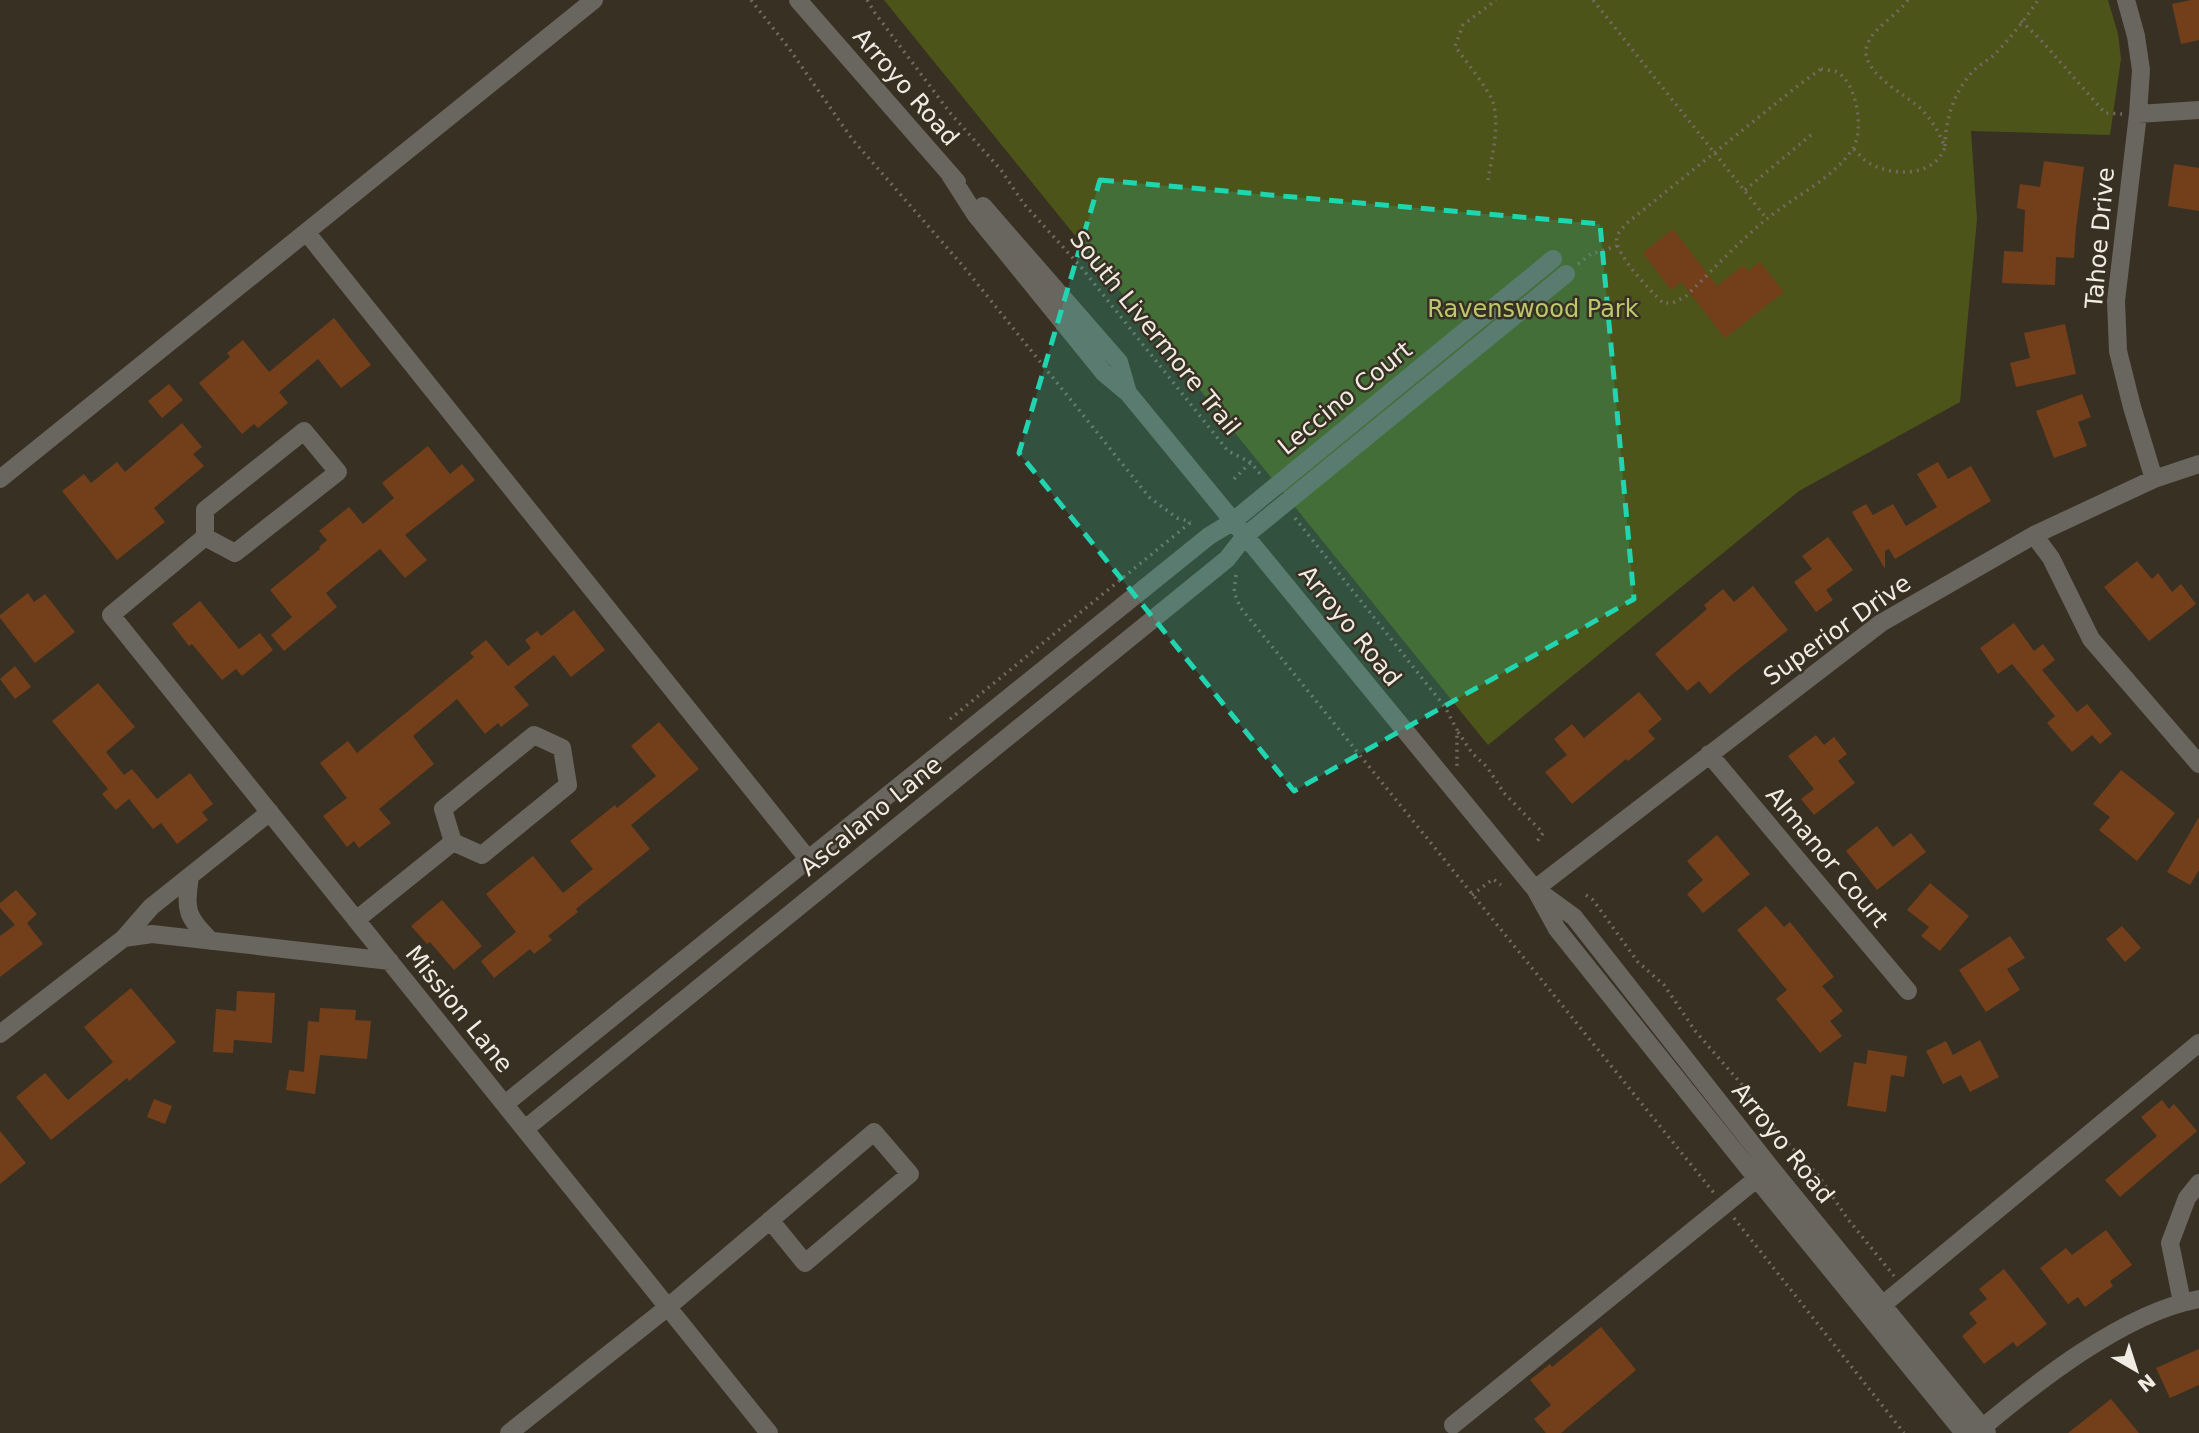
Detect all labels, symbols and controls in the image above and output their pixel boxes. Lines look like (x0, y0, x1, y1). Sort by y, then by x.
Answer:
street label: Arroyo Road (847, 22, 965, 152)
street label: Tahoe Drive (2080, 166, 2120, 311)
street label: South Livermore Trail (1064, 225, 1246, 441)
park label: Ravenswood Park (1427, 295, 1639, 323)
street label: Leccino Court (1272, 335, 1418, 461)
street label: Arroyo Road (1293, 560, 1407, 692)
street label: Superior Drive (1758, 569, 1916, 691)
street label: Ascalano Lane (795, 750, 947, 882)
street label: Almanor Court (1760, 781, 1894, 933)
street label: Mission Lane (399, 940, 519, 1078)
street label: Arroyo Road (1726, 1077, 1840, 1209)
north arrow (2101, 1335, 2171, 1405)
text: N (2134, 1370, 2160, 1397)

